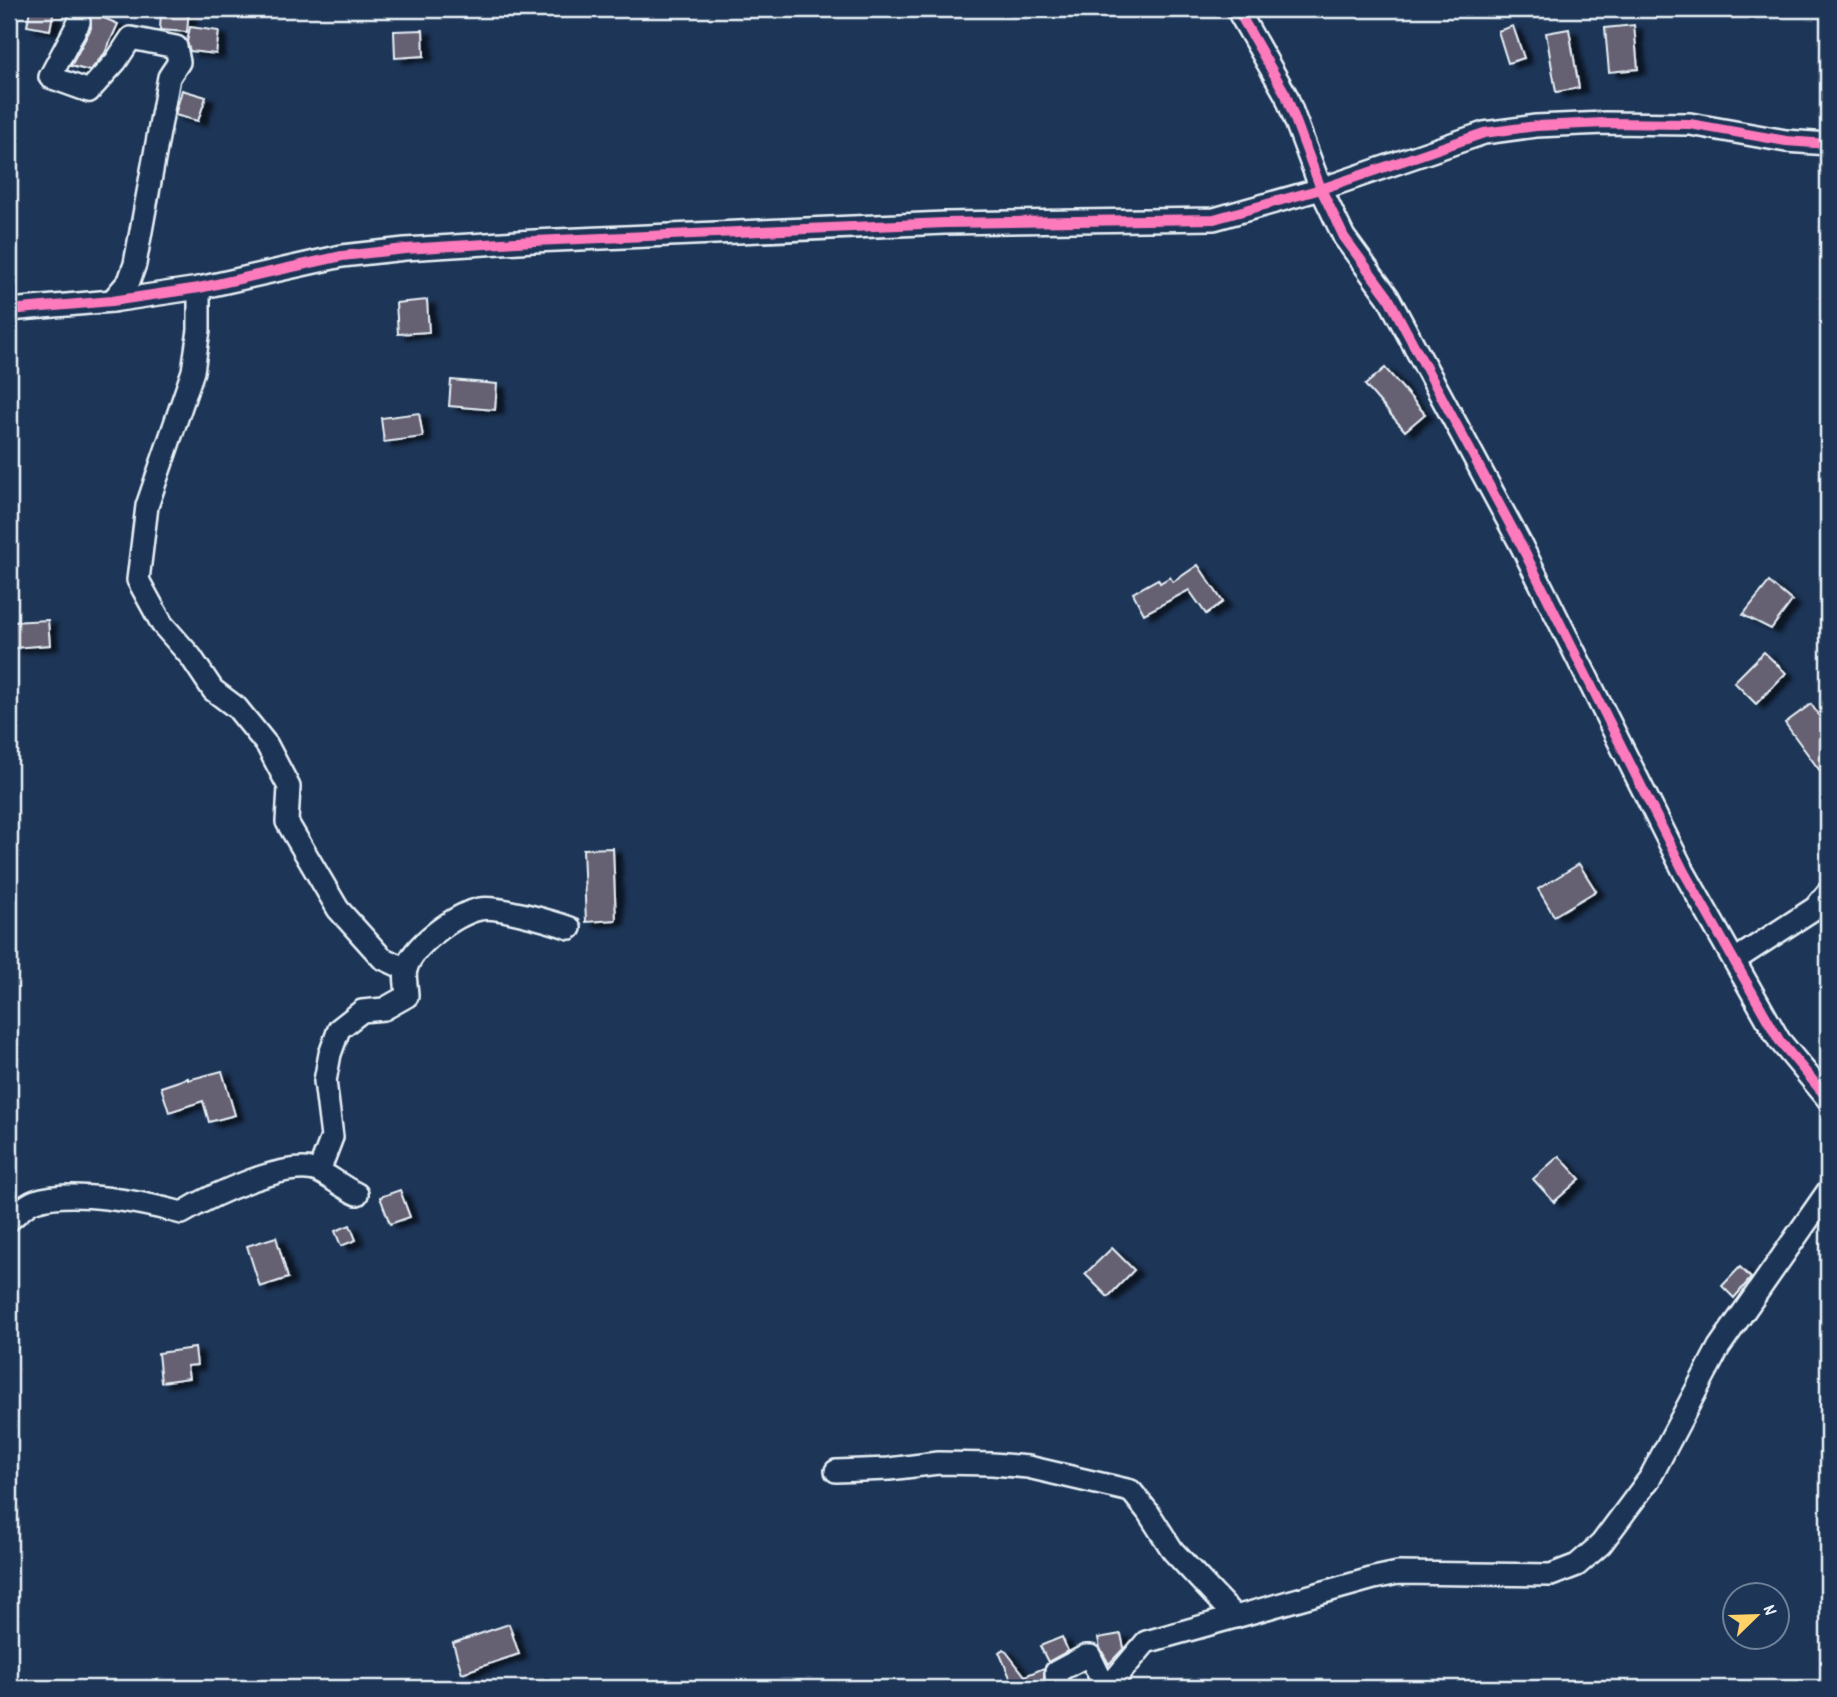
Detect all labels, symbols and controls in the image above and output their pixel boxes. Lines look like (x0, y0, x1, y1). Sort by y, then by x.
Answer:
north arrow (1722, 1582, 1792, 1652)
text: N (1754, 1601, 1783, 1620)

